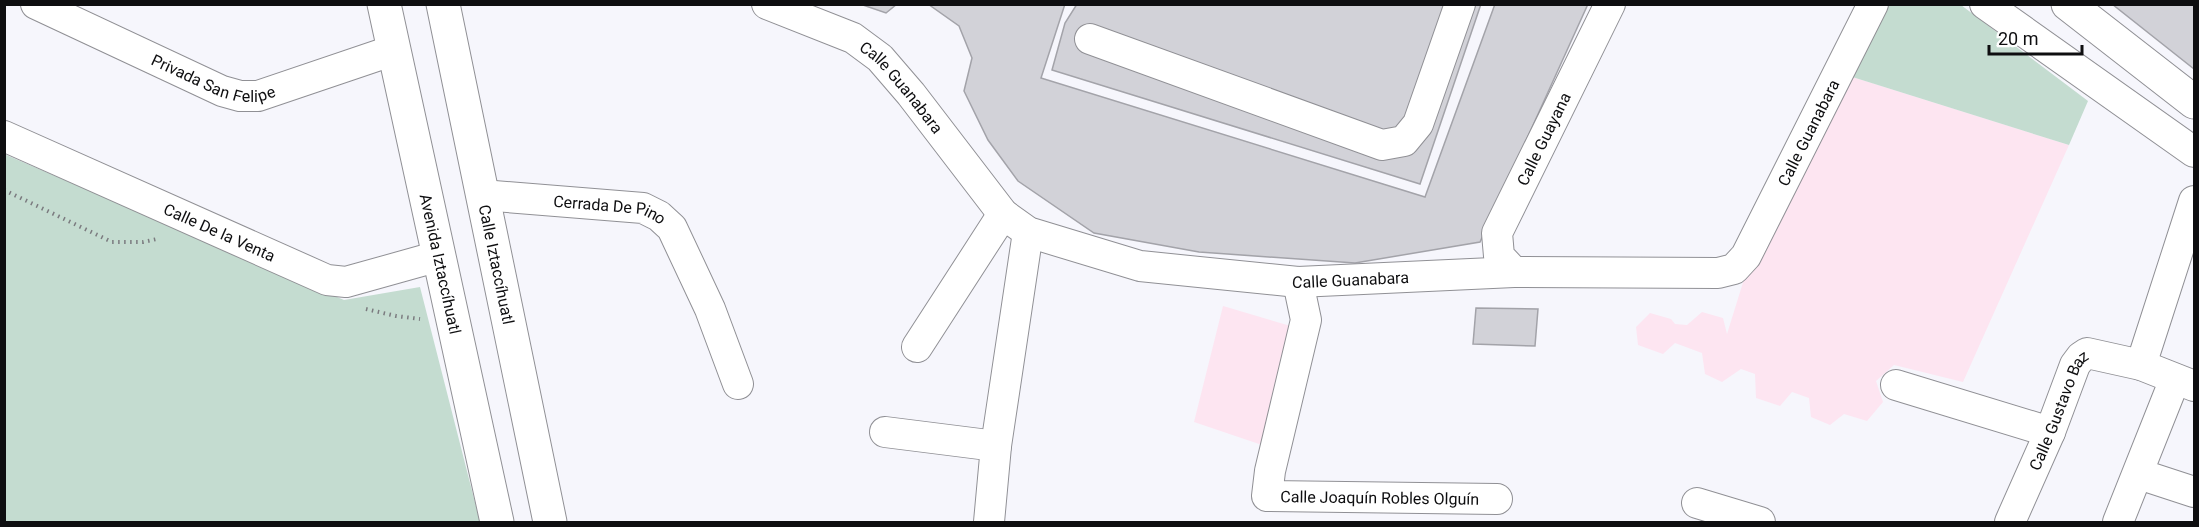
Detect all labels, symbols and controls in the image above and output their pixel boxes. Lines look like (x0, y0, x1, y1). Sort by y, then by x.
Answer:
scale bar (1989, 18, 2082, 56)
text: 20 m (1998, 28, 2038, 49)
street label: Calle Guanabara (856, 37, 947, 137)
street label: Privada San Felipe (148, 50, 278, 106)
street label: Calle Guanabara (1773, 76, 1843, 189)
street label: Calle Guayana (1513, 89, 1574, 189)
street label: Cerrada De Pino (553, 191, 671, 228)
street label: Avenida Iztaccíhuatl (416, 192, 465, 336)
street label: Calle De la Venta (161, 199, 278, 265)
street label: Calle Iztaccíhuatl (475, 203, 518, 326)
street label: Calle Guanabara (1291, 267, 1409, 292)
street label: Calle Gustavo Baz (2025, 346, 2092, 473)
street label: Calle Joaquín Robles Olguín (1280, 487, 1479, 508)

